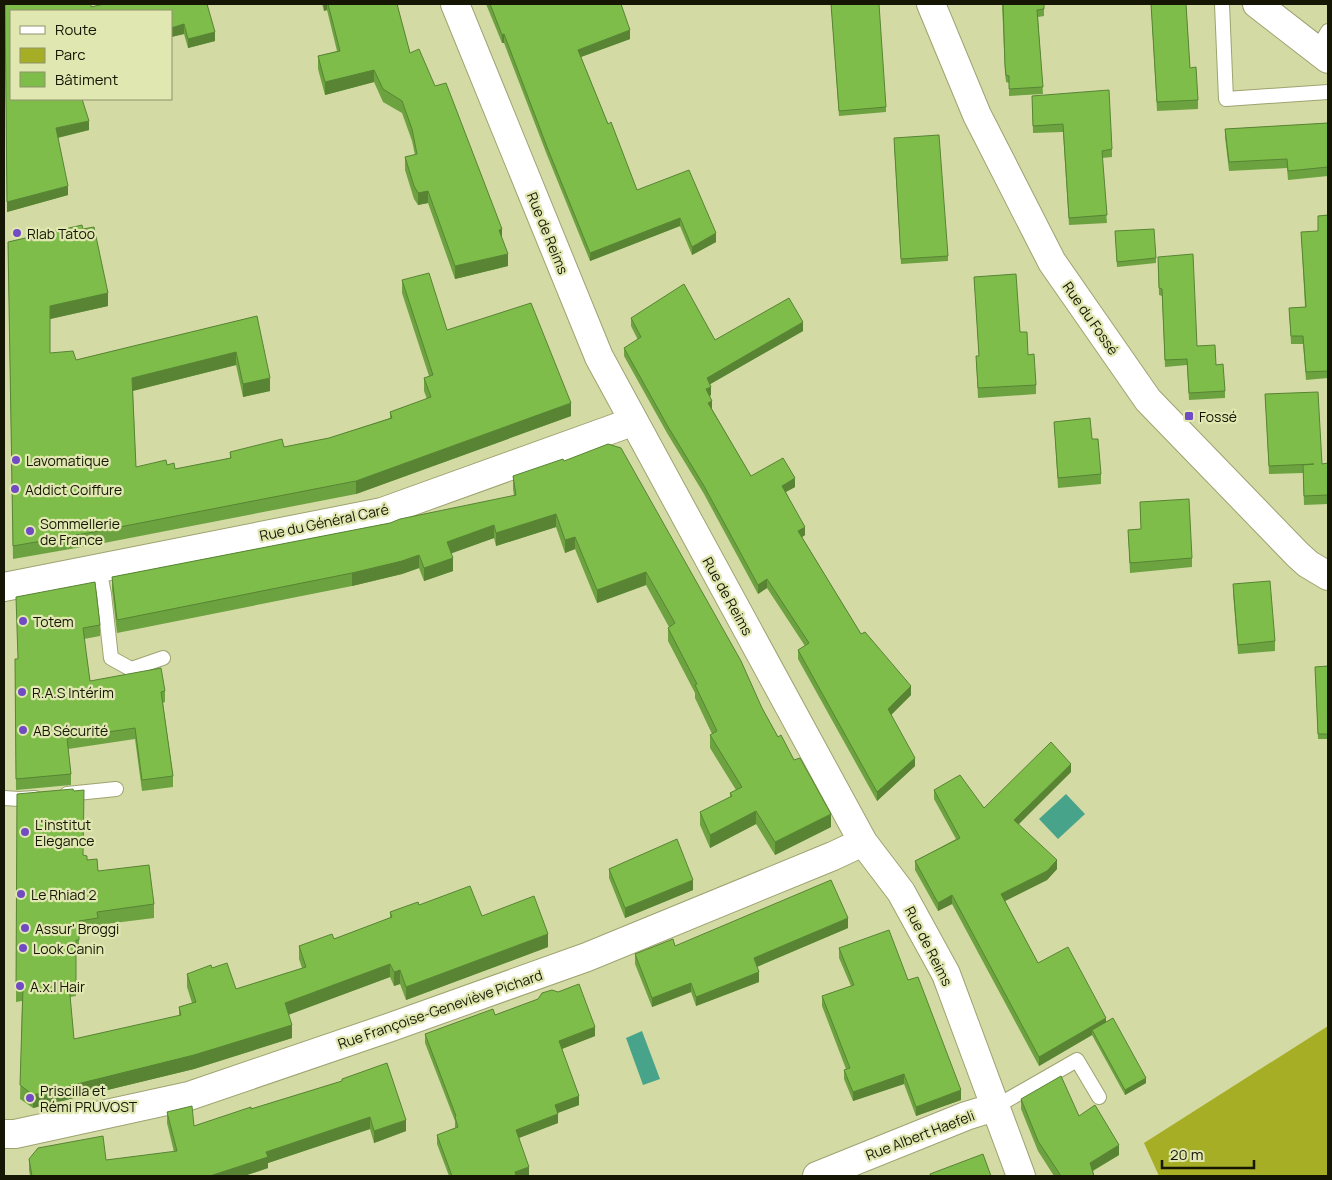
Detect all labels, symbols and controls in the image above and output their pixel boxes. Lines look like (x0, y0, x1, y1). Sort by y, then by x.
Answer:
legend (10, 10, 172, 100)
text: Route (55, 19, 97, 40)
text: Parc (55, 44, 86, 65)
text: Bâtiment (55, 69, 118, 90)
street label: Rue de Reims (523, 189, 573, 277)
place label: Rlab Tatoo (27, 224, 95, 243)
marker: Rlab Tatoo (11, 227, 23, 239)
street label: Rue du Fossé (1059, 278, 1123, 358)
place label: Fossé (1199, 407, 1237, 426)
marker: Fossé (1183, 410, 1195, 422)
place label: Lavomatique (26, 451, 109, 470)
marker: Lavomatique (10, 454, 22, 466)
place label: Addict Coiffure (25, 480, 122, 499)
marker: Addict Coiffure (9, 483, 21, 495)
street label: Rue du Général Caré (258, 499, 390, 545)
place label: Sommellerie de France (40, 514, 120, 549)
marker: Sommellerie de France (24, 525, 36, 537)
street label: Rue de Reims (699, 553, 757, 639)
place label: Totem (33, 612, 74, 631)
marker: Totem (17, 615, 29, 627)
place label: R.A.S Intérim (32, 683, 114, 702)
marker: R.A.S Intérim (16, 686, 28, 698)
place label: AB Sécurité (33, 721, 108, 740)
marker: AB Sécurité (17, 724, 29, 736)
place label: L'institut Elegance (35, 815, 95, 850)
marker: L'institut Elegance (19, 826, 31, 838)
place label: Le Rhiad 2 (31, 885, 96, 904)
marker: Le Rhiad 2 (15, 888, 27, 900)
street label: Rue de Reims (901, 903, 957, 989)
place label: Assur' Broggi (35, 919, 119, 938)
marker: Assur' Broggi (19, 922, 31, 934)
place label: Look Canin (33, 939, 104, 958)
marker: Look Canin (17, 942, 29, 954)
street label: Rue Françoise-Geneviève Pichard (335, 965, 545, 1053)
place label: A.x.l Hair (30, 977, 85, 996)
marker: A.x.l Hair (14, 980, 26, 992)
place label: Priscilla et Rémi PRUVOST (40, 1081, 138, 1116)
marker: Priscilla et Rémi PRUVOST (24, 1092, 36, 1104)
street label: Rue Albert Haefeli (863, 1105, 977, 1165)
scale bar (1162, 1138, 1254, 1170)
text: 20 m (1170, 1144, 1203, 1165)

